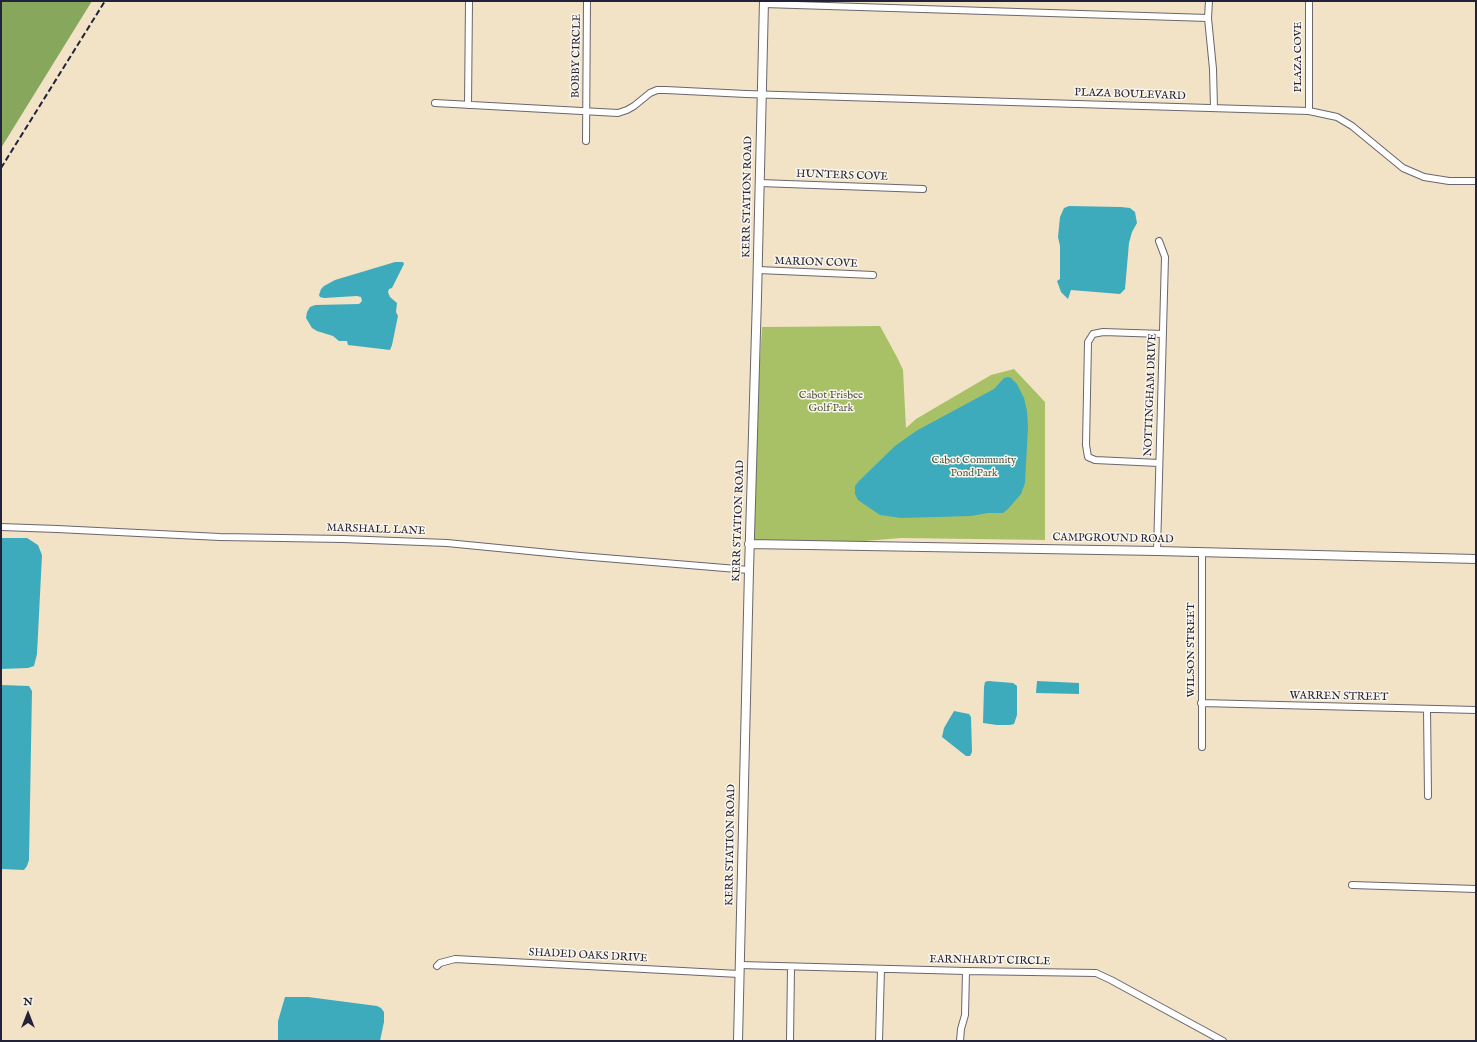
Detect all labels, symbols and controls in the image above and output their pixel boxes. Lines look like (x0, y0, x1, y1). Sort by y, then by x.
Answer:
street label: BOBBY CIRCLE (570, 14, 584, 98)
street label: PLAZA COVE (1292, 22, 1306, 92)
street label: PLAZA BOULEVARD (1074, 86, 1186, 104)
street label: KERR STATION ROAD (740, 136, 756, 258)
street label: HUNTERS COVE (796, 168, 888, 184)
street label: MARION COVE (774, 255, 858, 271)
street label: NOTTINGHAM DRIVE (1142, 333, 1160, 457)
park label: Cabot Frisbee Golf Park (799, 389, 863, 415)
park label: Cabot Community Pond Park (932, 454, 1016, 480)
street label: KERR STATION ROAD (730, 460, 748, 582)
street label: MARSHALL LANE (326, 522, 426, 538)
street label: CAMPGROUND ROAD (1052, 531, 1174, 547)
street label: WILSON STREET (1185, 603, 1199, 697)
street label: WARREN STREET (1289, 690, 1389, 704)
street label: KERR STATION ROAD (723, 784, 739, 906)
street label: SHADED OAKS DRIVE (528, 946, 648, 966)
street label: EARNHARDT CIRCLE (929, 953, 1051, 969)
north arrow (8, 994, 48, 1034)
text: N (23, 995, 33, 1009)

